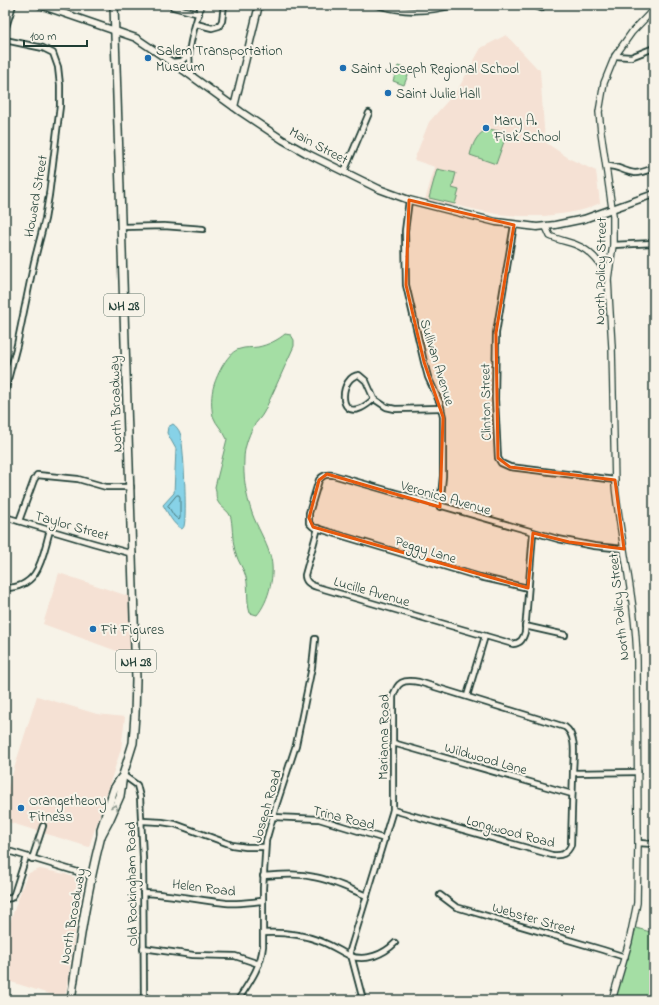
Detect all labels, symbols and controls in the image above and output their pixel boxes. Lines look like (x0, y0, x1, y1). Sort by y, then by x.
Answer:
scale bar (24, 22, 87, 48)
text: 100 m (30, 28, 57, 46)
place label: Salem Transportation Museum (156, 41, 282, 78)
marker: Salem Transportation Museum (143, 53, 153, 63)
place label: Saint Joseph Regional School (351, 59, 519, 81)
marker: Saint Joseph Regional School (338, 63, 348, 73)
place label: Saint Julie Hall (396, 84, 480, 105)
marker: Saint Julie Hall (383, 88, 393, 98)
place label: Mary A. Fisk School (493, 111, 561, 148)
street label: Main Street (285, 122, 352, 171)
marker: Mary A. Fisk School (481, 123, 491, 133)
street label: Howard Street (19, 153, 54, 239)
street label: North Policy Street (590, 217, 614, 325)
road number: NH 28 (104, 294, 144, 316)
street label: Sullivan Avenue (413, 317, 460, 409)
street label: North Broadway (104, 355, 130, 453)
street label: Clinton Street (475, 363, 498, 441)
street label: Veronica Avenue (397, 475, 494, 522)
street label: Taylor Street (32, 506, 111, 548)
street label: Peggy Lane (392, 531, 460, 571)
street label: North Policy Street (603, 552, 637, 661)
street label: Lucille Avenue (331, 572, 413, 614)
place label: Fit Figures (100, 620, 164, 642)
marker: Fit Figures (88, 624, 98, 634)
road number: NH 28 (116, 650, 156, 672)
street label: Marianna Road (373, 694, 396, 780)
street label: Wildwood Lane (442, 738, 530, 781)
street label: Joseph Road (247, 767, 288, 846)
place label: Orangetheory Fitness (28, 791, 107, 828)
street label: Trina Road (310, 801, 377, 836)
marker: Orangetheory Fitness (16, 803, 26, 813)
one-way arrow (111, 803, 119, 810)
street label: Longwood Road (464, 811, 557, 855)
street label: Old Rockingham Road (121, 821, 145, 946)
one-way arrow (32, 839, 41, 846)
street label: North Broadway (55, 866, 93, 966)
street label: Helen Road (171, 874, 237, 903)
street label: Webster Street (489, 898, 578, 941)

